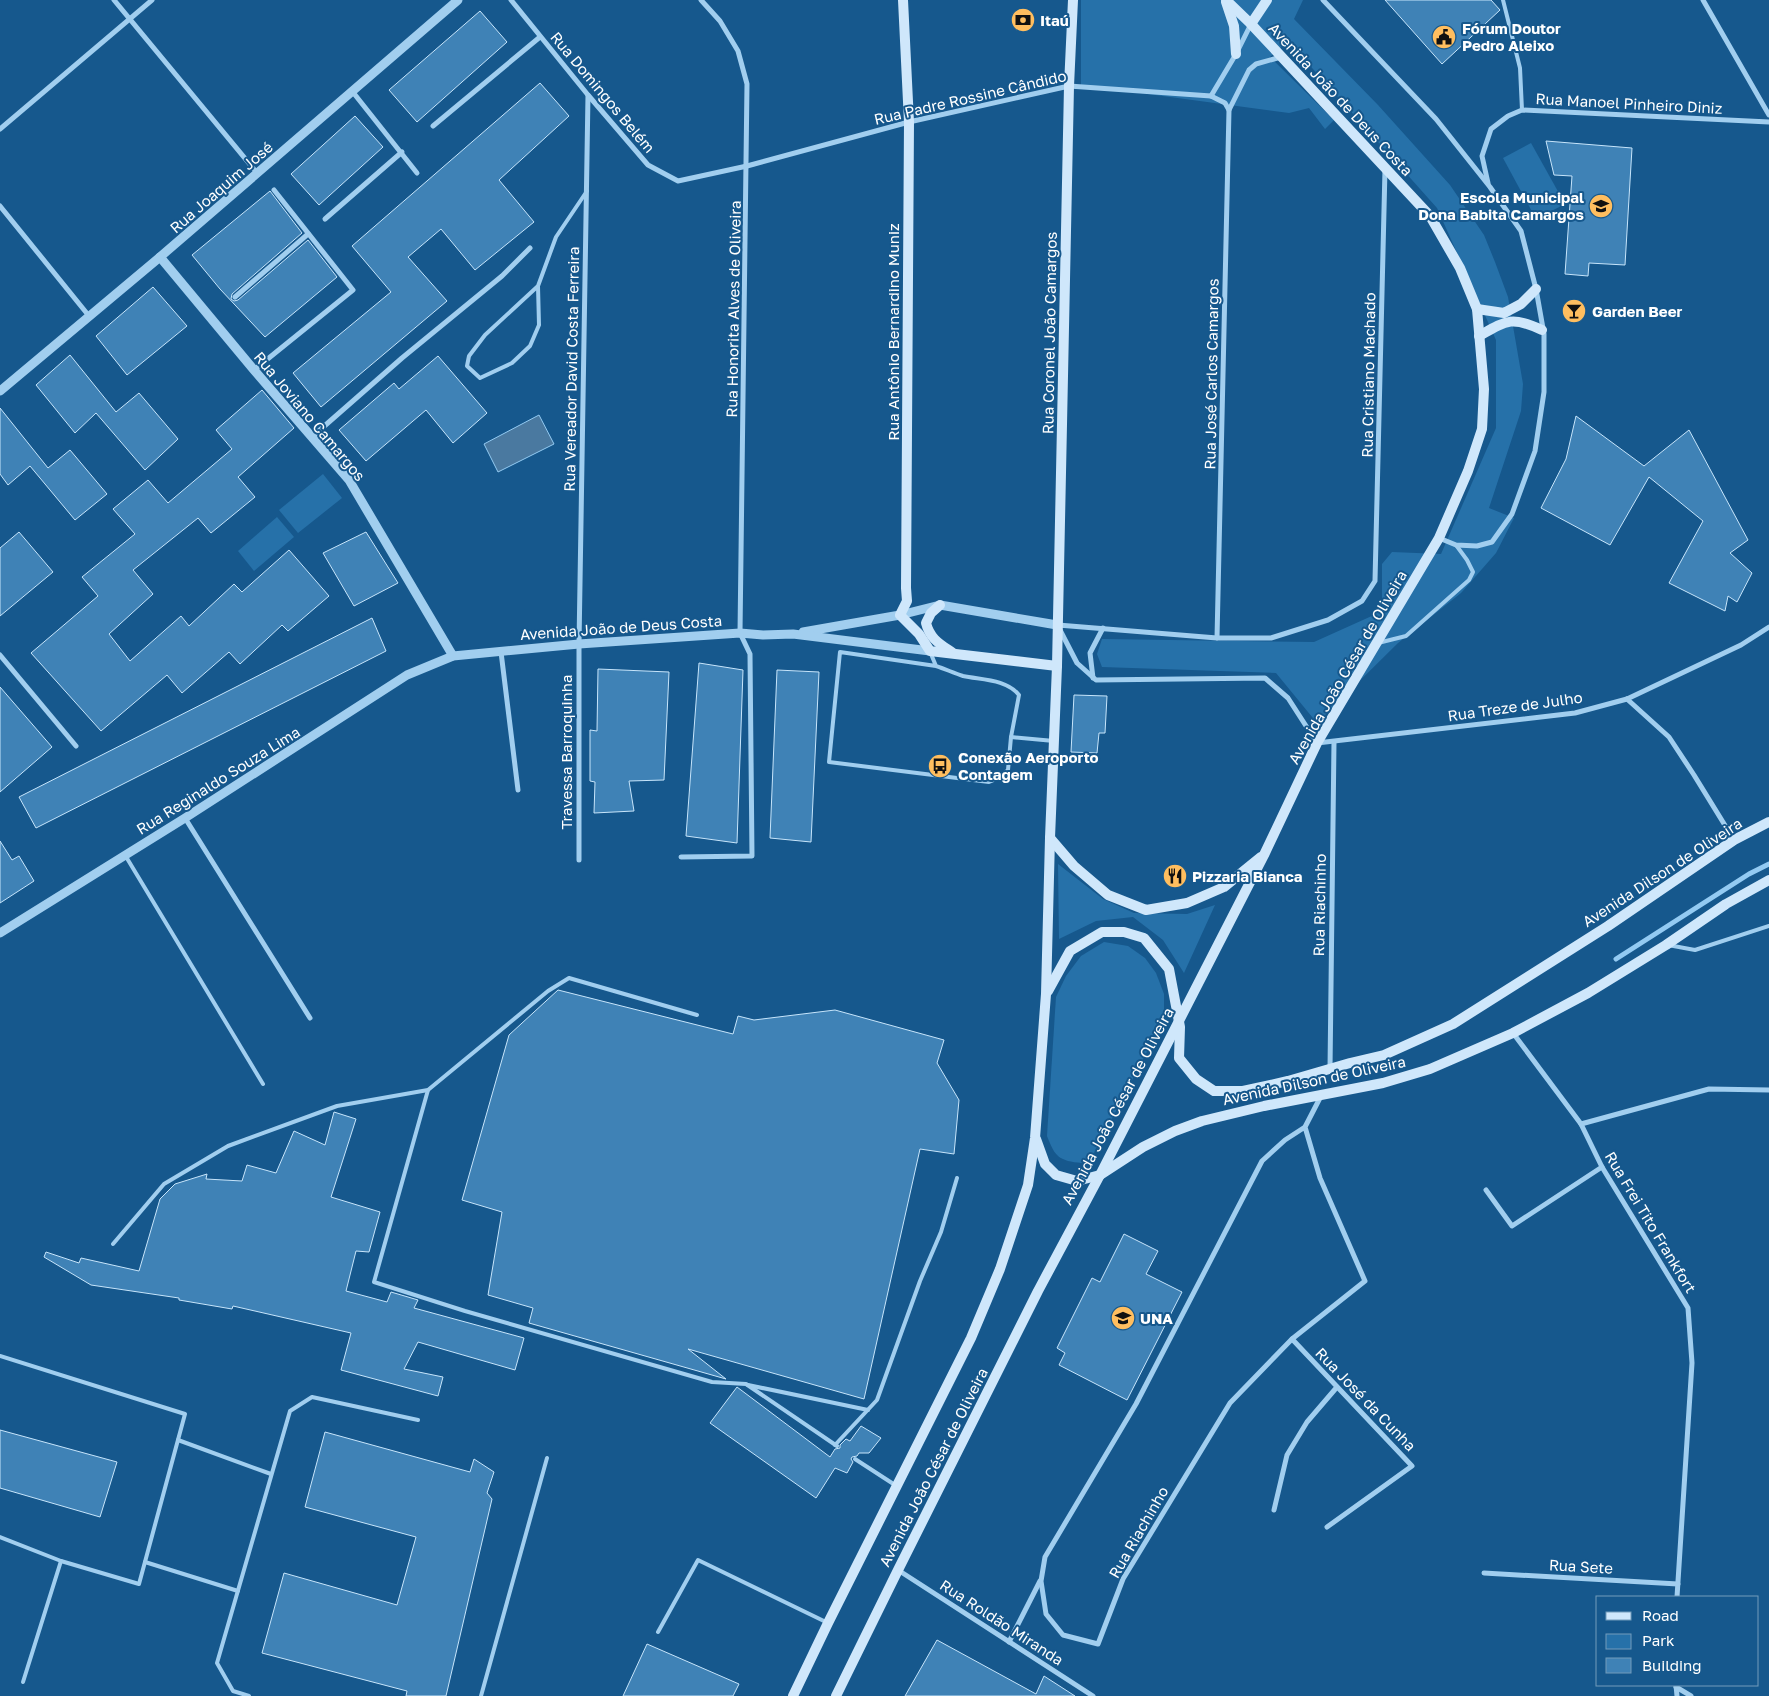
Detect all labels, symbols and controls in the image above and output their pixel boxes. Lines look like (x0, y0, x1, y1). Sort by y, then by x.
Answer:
bank icon: Itaú (1010, 7, 1036, 33)
place label: Itaú (1040, 11, 1069, 29)
street label: Avenida João de Deus Costa (1265, 19, 1417, 179)
place label: Fórum Doutor Pedro Aleixo (1462, 19, 1561, 54)
public building icon: Fórum Doutor Pedro Aleixo (1431, 24, 1457, 50)
street label: Rua Domingos Belém (547, 28, 659, 156)
street label: Rua Padre Rossine Cândido (872, 66, 1068, 128)
street label: Rua Manoel Pinheiro Diniz (1535, 89, 1723, 117)
street label: Rua Joaquim José (166, 137, 276, 237)
place label: Escola Municipal Dona Babita Camargos (1418, 188, 1584, 223)
school or university icon: Escola Municipal Dona Babita Camargos (1588, 193, 1614, 219)
street label: Rua Honorita Alves de Oliveira (722, 200, 744, 418)
street label: Rua Antônio Bernardino Muniz (884, 223, 902, 441)
street label: Rua Coronel João Camargos (1038, 232, 1060, 434)
street label: Rua Vereador David Costa Ferreira (560, 246, 582, 492)
street label: Rua José Carlos Camargos (1200, 278, 1222, 470)
street label: Rua Cristiano Machado (1358, 292, 1378, 458)
bar icon: Garden Beer (1561, 298, 1587, 324)
place label: Garden Beer (1592, 302, 1683, 320)
street label: Rua Joviano Camargos (251, 348, 369, 484)
street label: Avenida João César de Oliveira (1284, 567, 1410, 767)
street label: Avenida João de Deus Costa (519, 611, 723, 643)
street label: Travessa Barroquinha (557, 674, 575, 830)
street label: Rua Treze de Julho (1447, 688, 1583, 724)
street label: Rua Reginaldo Souza Lima (133, 722, 303, 838)
place label: Conexão Aeroporto Contagem (958, 748, 1099, 783)
bus stop icon: Conexão Aeroporto Contagem (927, 753, 953, 779)
street label: Avenida Dilson de Oliveira (1579, 814, 1745, 930)
street label: Rua Riachinho (1309, 853, 1329, 957)
restaurant icon: Pizzaria Bianca (1162, 863, 1188, 889)
place label: Pizzaria Bianca (1192, 867, 1303, 885)
street label: Avenida João César de Oliveira (1057, 1004, 1177, 1208)
street label: Avenida Dilson de Oliveira (1221, 1052, 1407, 1108)
street label: Rua Frei Tito Frankfort (1602, 1148, 1700, 1296)
school or university icon: UNA (1110, 1305, 1136, 1331)
place label: UNA (1140, 1309, 1173, 1327)
street label: Rua José da Cunha (1312, 1344, 1420, 1454)
street label: Avenida João César de Oliveira (875, 1365, 991, 1569)
street label: Rua Riachinho (1105, 1483, 1171, 1581)
street label: Rua Sete (1548, 1555, 1614, 1577)
street label: Rua Roldão Miranda (937, 1575, 1067, 1669)
legend (1596, 1596, 1759, 1686)
text: Road (1642, 1606, 1679, 1624)
text: Park (1642, 1631, 1675, 1649)
text: Building (1642, 1656, 1702, 1674)

